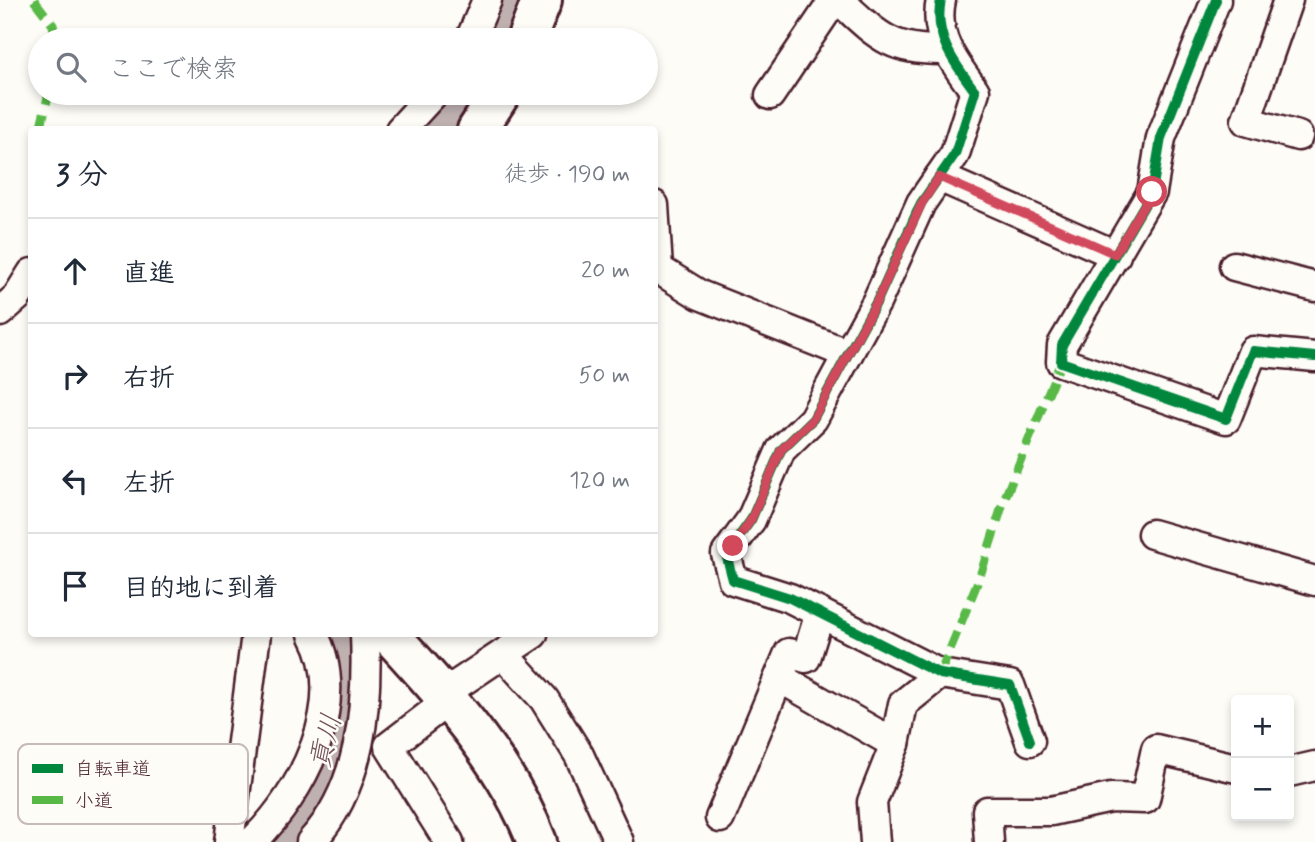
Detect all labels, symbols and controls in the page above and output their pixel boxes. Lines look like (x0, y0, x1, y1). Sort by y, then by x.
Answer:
search box (28, 28, 658, 105)
icon: search (52, 48, 90, 86)
text: ここで検索 (108, 53, 238, 87)
text: 3 分 (56, 156, 108, 195)
text: 徒歩 · 190 m (504, 160, 630, 190)
route start (1136, 176, 1167, 207)
icon: ahead (56, 252, 94, 290)
text: 20 m (581, 256, 630, 286)
text: 直進 (123, 257, 175, 291)
icon: right (56, 357, 94, 395)
text: 50 m (579, 361, 630, 391)
text: 右折 (123, 362, 175, 396)
icon: left (56, 462, 94, 500)
text: 120 m (569, 466, 630, 496)
text: 左折 (123, 467, 175, 501)
route end (717, 530, 748, 561)
icon: arrive (56, 567, 94, 605)
text: 目的地に到着 (123, 572, 279, 606)
map controls (1231, 695, 1294, 821)
button: + (1231, 695, 1294, 758)
water label: 貢川 (302, 710, 352, 774)
legend (18, 744, 248, 824)
text: 自転車道 (75, 757, 151, 782)
button: − (1231, 758, 1294, 821)
text: 小道 (75, 789, 113, 814)

